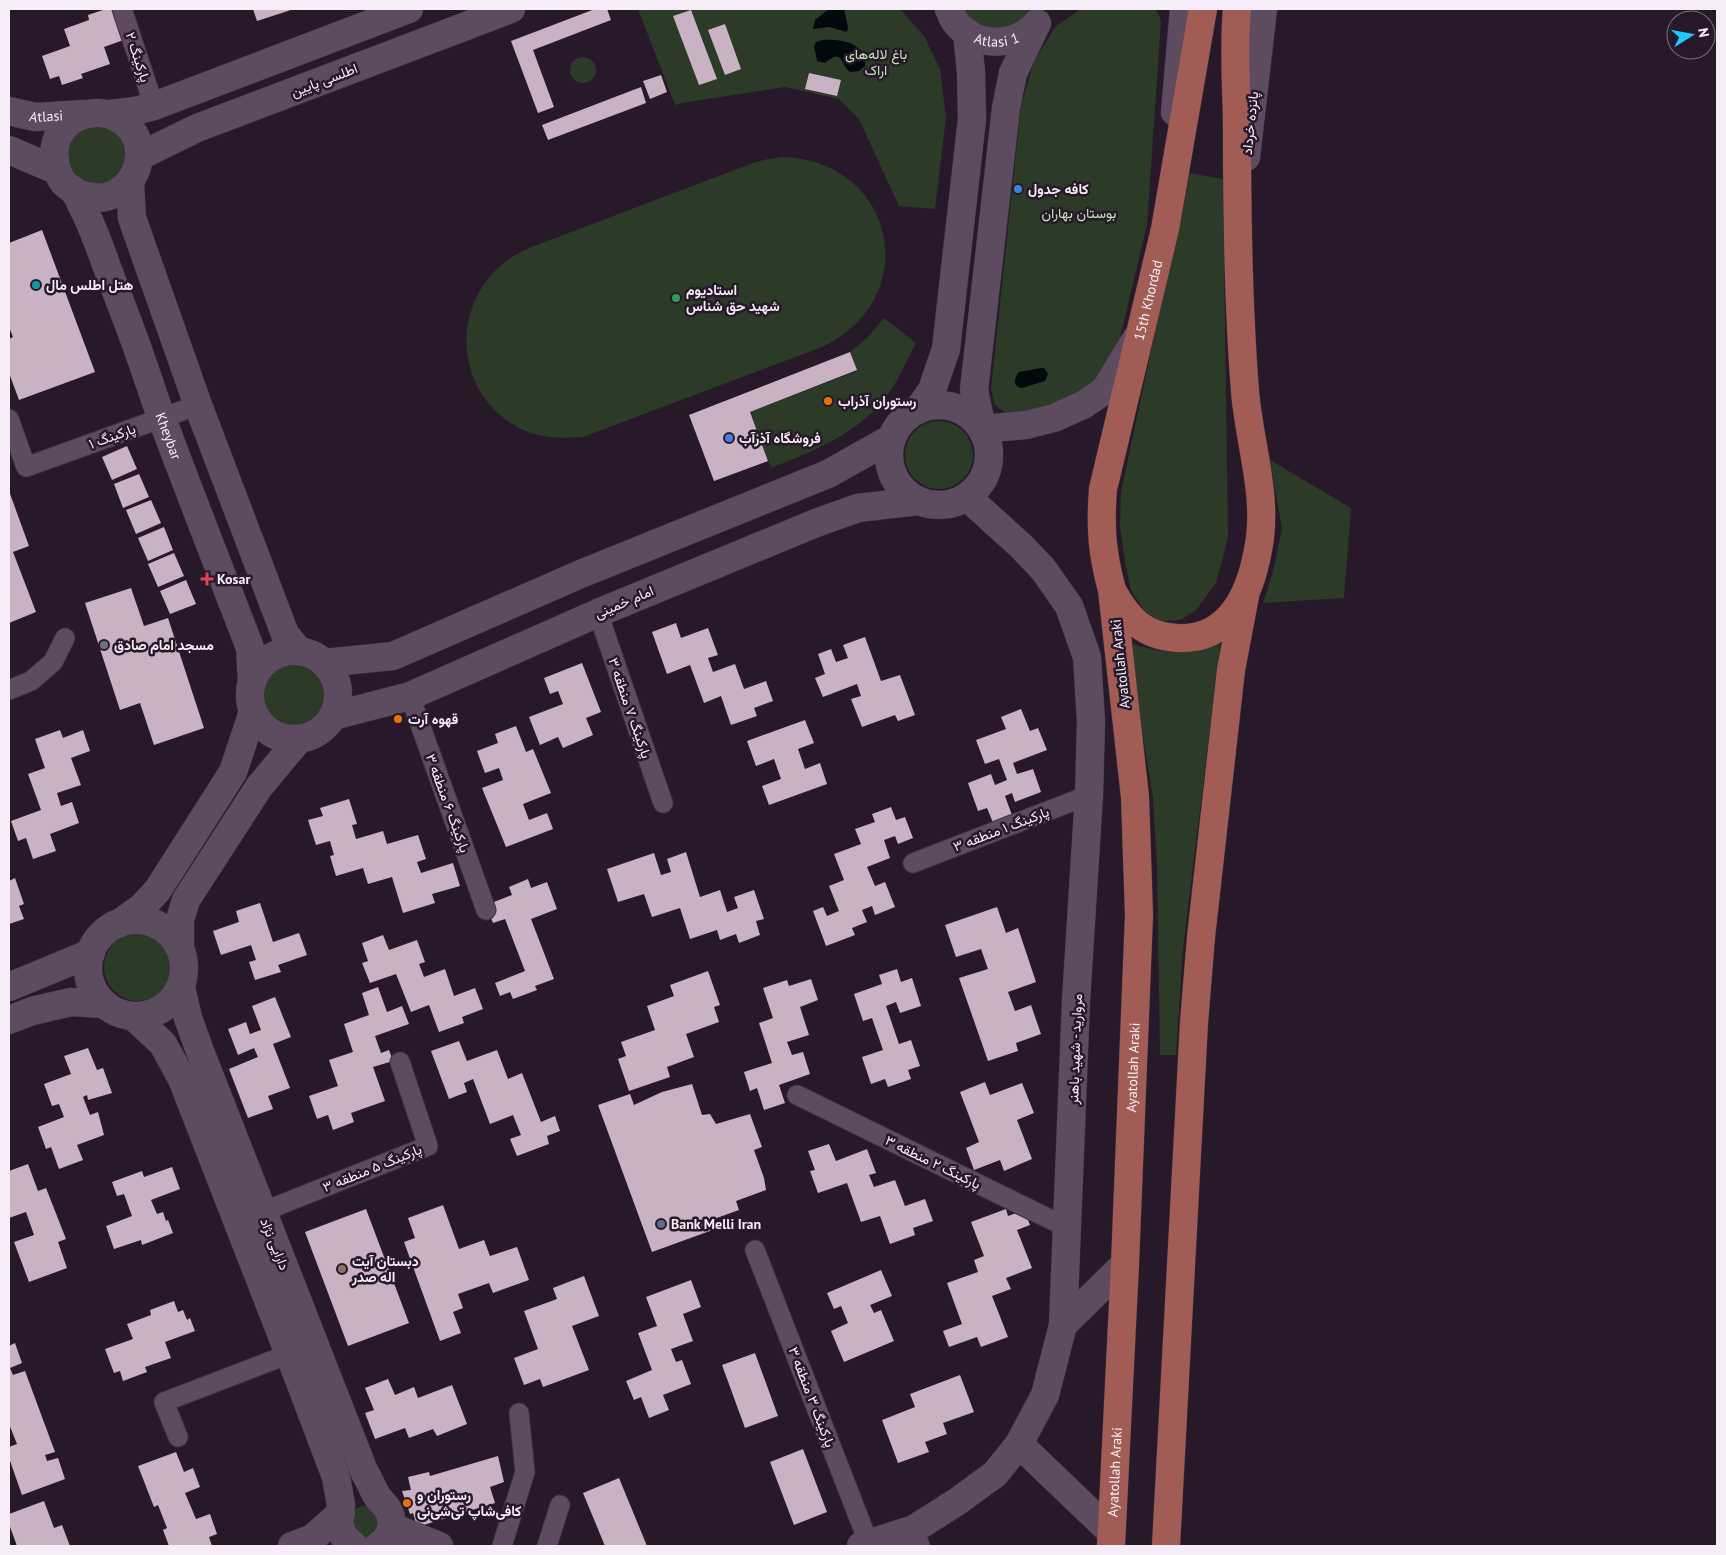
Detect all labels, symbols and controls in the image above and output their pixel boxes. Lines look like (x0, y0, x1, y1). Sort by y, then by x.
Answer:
north arrow (1666, 10, 1716, 60)
text: N (1694, 26, 1713, 39)
street label: Atlasi 1 (972, 29, 1022, 51)
street label: پارکینگ ۲ (120, 30, 155, 85)
park label: باغ لاله‌های اراک (845, 45, 907, 79)
street label: اطلسی پایین (288, 59, 360, 102)
street label: پانزده خرداد (1238, 90, 1263, 156)
street label: Atlasi (28, 106, 64, 127)
place label: کافه جدول (1028, 180, 1089, 198)
marker: کافه جدول (1012, 183, 1024, 195)
park label: بوستان بهاران (1042, 204, 1116, 222)
street label: 15th Khordad (1130, 258, 1166, 342)
place label: هتل اطلس مال (46, 276, 133, 294)
marker: هتل اطلس مال (30, 279, 42, 291)
place label: استادیوم شهید حق شناس (686, 281, 780, 315)
marker: استادیوم شهید حق شناس (670, 292, 682, 304)
place label: رستوران آذراب (838, 392, 916, 410)
marker: رستوران آذراب (822, 395, 834, 407)
street label: Kheybar (152, 410, 186, 462)
street label: پارکینگ ۱ (86, 419, 138, 454)
place label: فروشگاه آذرآب (739, 429, 821, 447)
marker: فروشگاه آذرآب (723, 432, 735, 444)
place label: Kosar (217, 570, 250, 588)
marker: Kosar (201, 573, 213, 585)
street label: امام خمینی (592, 581, 656, 623)
street label: Ayatollah Araki (1106, 618, 1134, 710)
place label: مسجد امام صادق (114, 636, 214, 654)
marker: مسجد امام صادق (98, 639, 110, 651)
street label: پارکینگ ۷ منطقه ۳ (603, 655, 656, 761)
place label: قهوه آرت (408, 710, 458, 728)
marker: قهوه آرت (392, 713, 404, 725)
street label: پارکینگ ۶ منطقه ۳ (421, 751, 474, 855)
street label: پارکینگ ۱ منطقه ۳ (951, 802, 1052, 856)
street label: مروارید - شهید باهنر (1064, 993, 1086, 1106)
street label: Ayatollah Araki (1122, 1022, 1144, 1113)
street label: پارکینگ ۲ منطقه ۳ (882, 1131, 984, 1194)
street label: پارکینگ ۵ منطقه ۳ (320, 1140, 425, 1197)
street label: دارایی نژاد (256, 1215, 294, 1273)
place label: Bank Melli Iran (671, 1215, 761, 1233)
marker: Bank Melli Iran (655, 1218, 667, 1230)
place label: دبستان آیت اله صدر (351, 1252, 419, 1286)
marker: دبستان آیت اله صدر (336, 1263, 348, 1275)
street label: پارکینگ ۳ منطقه ۳ (784, 1344, 839, 1450)
street label: Ayatollah Araki (1103, 1427, 1126, 1517)
place label: رستوران و کافی‌شاپ تی‌شی‌نی (417, 1486, 521, 1521)
marker: رستوران و کافی‌شاپ تی‌شی‌نی (401, 1497, 413, 1509)

